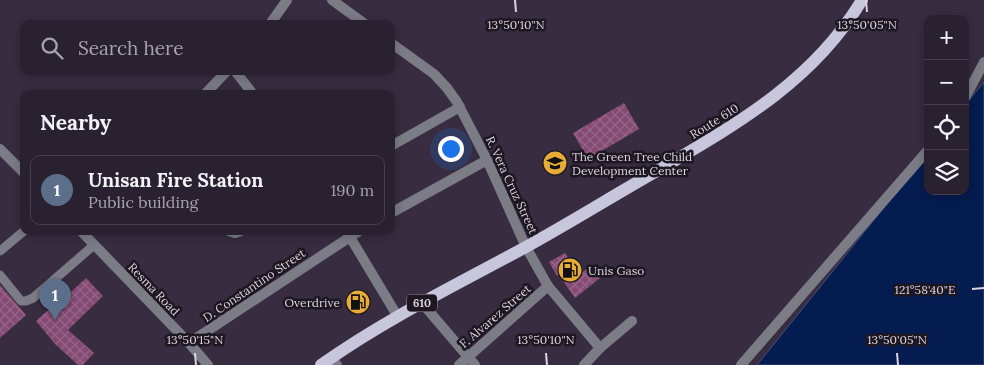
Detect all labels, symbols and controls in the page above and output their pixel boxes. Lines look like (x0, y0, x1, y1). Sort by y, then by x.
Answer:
map controls (924, 15, 969, 195)
button: + (924, 15, 969, 60)
text: 13°50'10"N (487, 17, 545, 32)
text: 13°50'05"N (837, 17, 897, 32)
search box (20, 20, 395, 75)
icon: search (38, 34, 66, 62)
text: Search here (78, 36, 184, 60)
button: − (924, 60, 969, 105)
street label: Route 610 (687, 100, 741, 142)
button: locate (924, 105, 969, 150)
text: Nearby (40, 109, 111, 136)
street label: R. Vera Cruz Street (483, 134, 541, 237)
your location (438, 136, 464, 162)
place label: The Green Tree Child Development Center (572, 149, 692, 178)
school or university icon: The Green Tree Child Development Center (542, 150, 568, 176)
button: layers (924, 150, 969, 195)
text: Unisan Fire Station (88, 168, 263, 192)
text: 1 (54, 180, 60, 200)
text: 190 m (330, 180, 374, 200)
text: Public building (88, 192, 198, 212)
street label: D. Constantino Street (200, 245, 308, 325)
fuel station icon: Unis Gaso (557, 257, 583, 283)
street label: Resma Road (125, 260, 183, 318)
place label: Unis Gaso (588, 263, 644, 278)
pin: 1 (39, 279, 71, 320)
street label: F. Alvarez Street (456, 281, 534, 351)
text: 121°58'40"E (895, 282, 955, 297)
fuel station icon: Overdrive (345, 289, 371, 315)
road number: 610 (407, 294, 437, 312)
place label: Overdrive (285, 295, 340, 310)
text: 13°50'15"N (167, 332, 223, 347)
text: 13°50'10"N (517, 332, 575, 347)
text: 13°50'05"N (867, 332, 927, 347)

